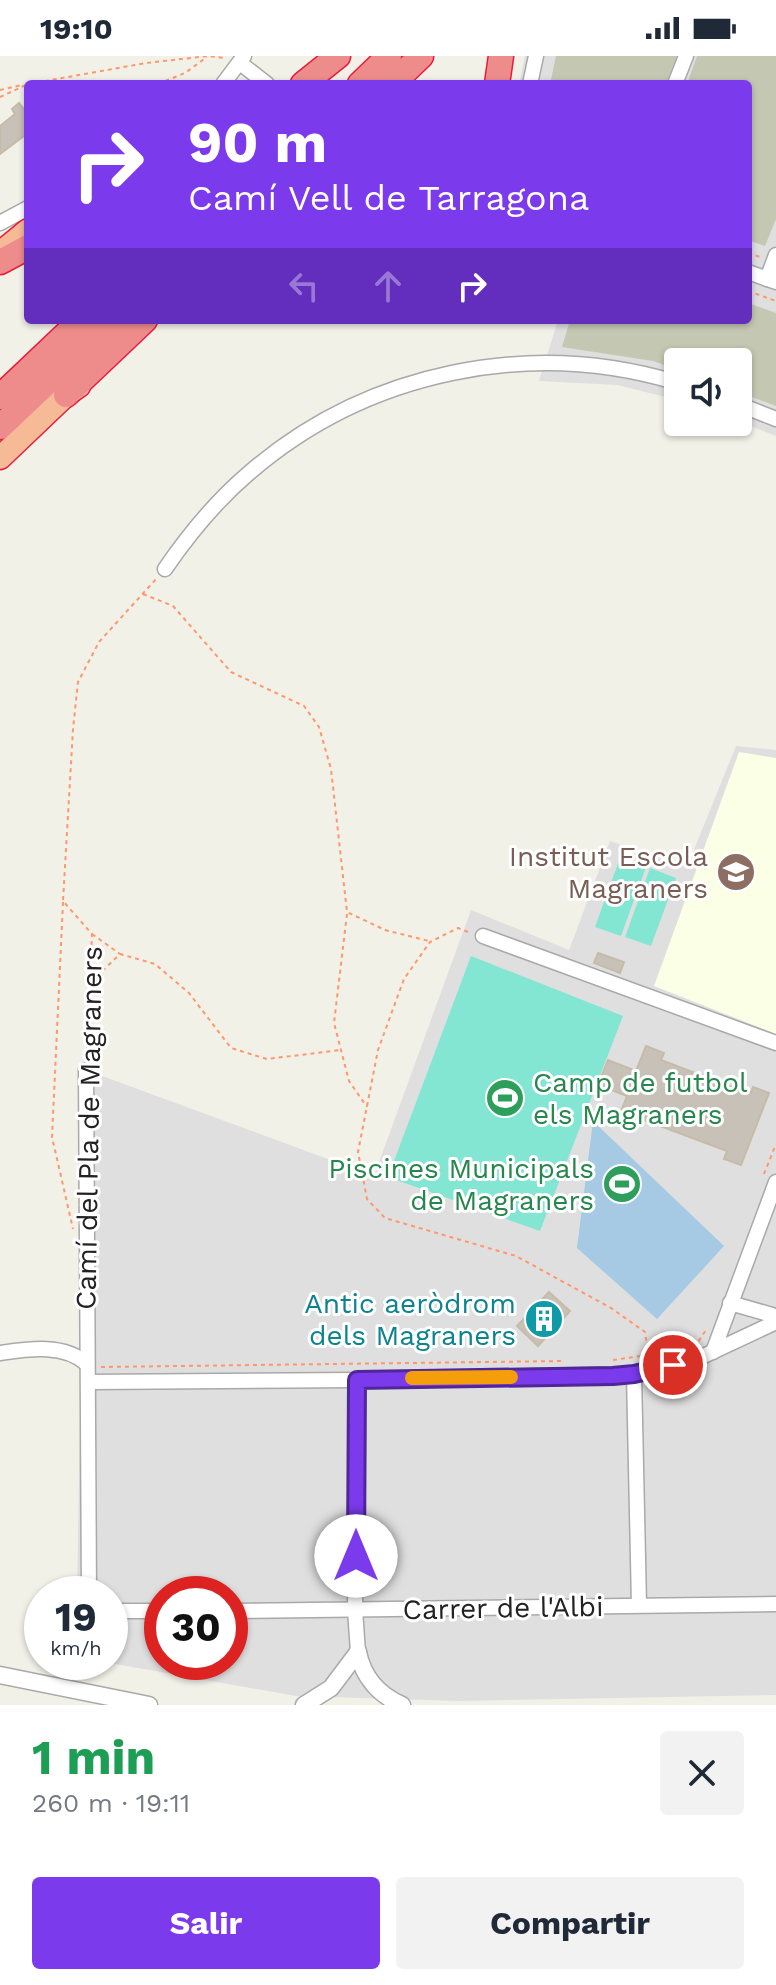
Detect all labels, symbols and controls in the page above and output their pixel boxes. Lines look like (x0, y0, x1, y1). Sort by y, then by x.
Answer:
text: 19:10 (40, 11, 113, 46)
text: 90 m (188, 110, 327, 176)
icon: right (56, 112, 160, 216)
text: Camí Vell de Tarragona (188, 177, 589, 219)
icon: left (282, 264, 326, 308)
icon: ahead (366, 264, 410, 308)
icon: right (450, 264, 494, 308)
map controls (664, 348, 752, 436)
button: sound (664, 348, 752, 436)
place label: Institut Escola Magraners (509, 840, 708, 905)
school or university icon: Institut Escola Magraners (715, 851, 757, 893)
street label: Camí del Pla de Magraners (69, 946, 109, 1310)
place label: Camp de futbol els Magraners (533, 1066, 748, 1131)
sports icon: Camp de futbol els Magraners (484, 1077, 526, 1119)
place label: Piscines Municipals de Magraners (328, 1152, 594, 1217)
sports icon: Piscines Municipals de Magraners (601, 1163, 643, 1205)
place label: Antic aeròdrom dels Magraners (304, 1287, 516, 1352)
building icon: Antic aeròdrom dels Magraners (523, 1298, 565, 1340)
pin (639, 1331, 707, 1399)
icon: arrive (651, 1343, 695, 1387)
position arrow (314, 1514, 398, 1598)
speed limit sign: 30 (144, 1576, 248, 1680)
street label: Carrer de l'Albi (402, 1590, 604, 1626)
text: 19 (55, 1594, 97, 1641)
text: km/h (50, 1636, 102, 1660)
text: 1 min (32, 1729, 155, 1786)
button: close (660, 1731, 744, 1815)
text: 260 m · 19:11 (32, 1788, 190, 1818)
button: Salir (32, 1877, 380, 1969)
button: Compartir (396, 1877, 744, 1969)

